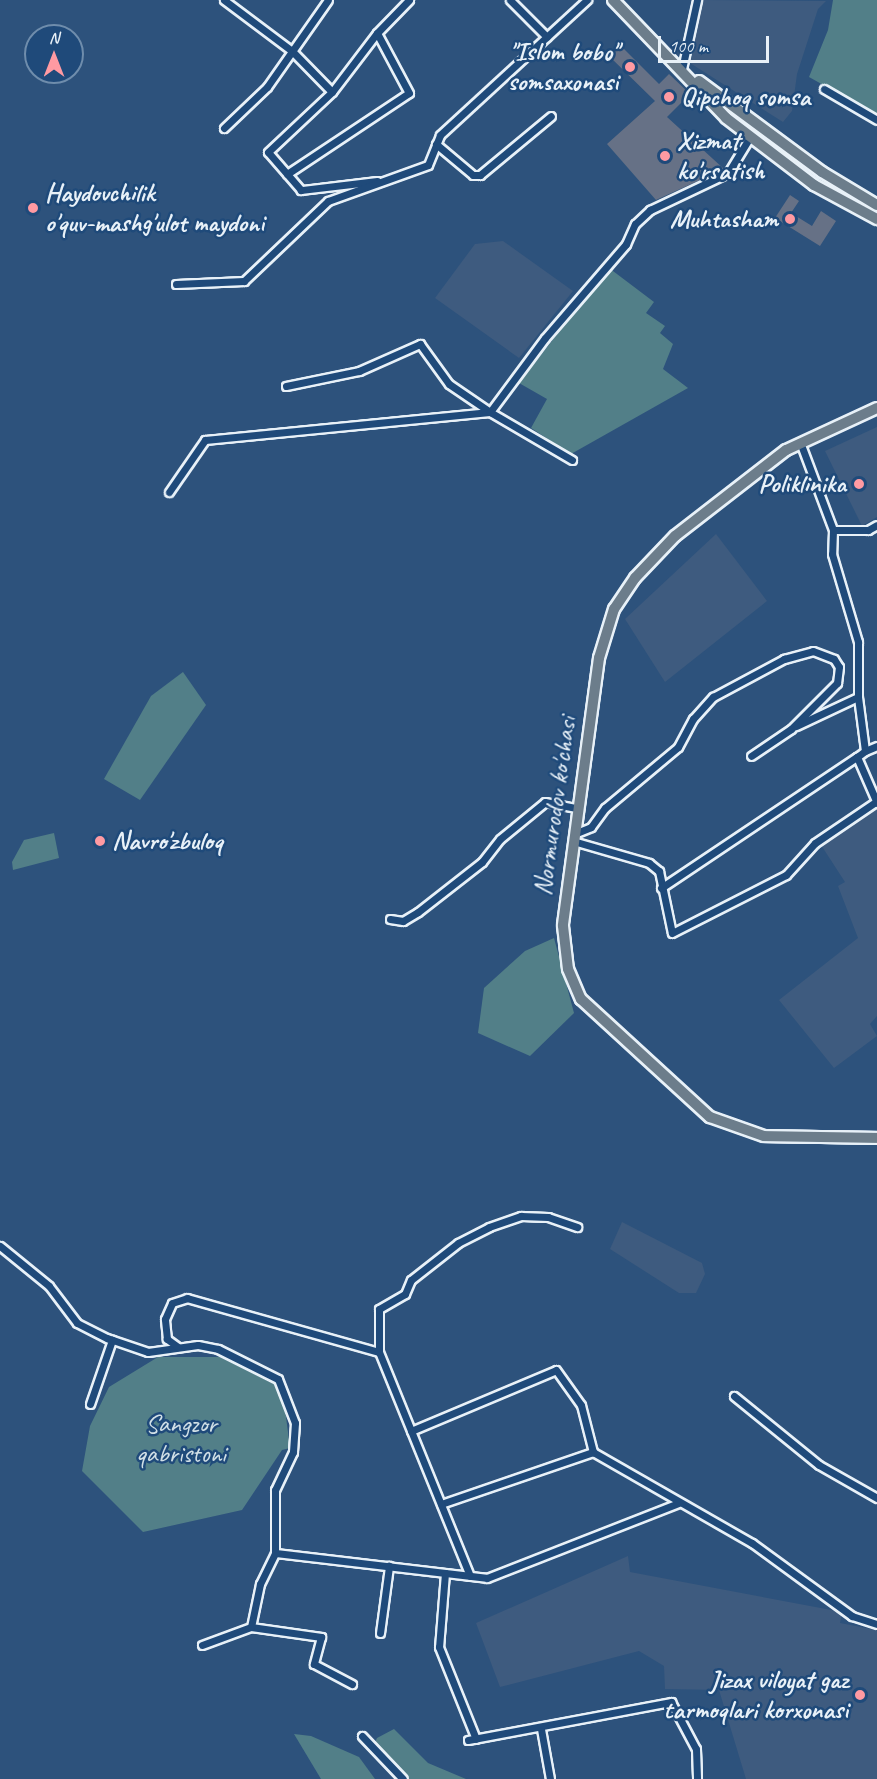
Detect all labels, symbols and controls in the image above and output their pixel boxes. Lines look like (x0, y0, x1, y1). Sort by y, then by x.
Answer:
north arrow (24, 24, 84, 84)
scale bar (661, 24, 772, 62)
text: N (49, 28, 59, 48)
text: 100 m (669, 35, 708, 57)
place label: "Islom bobo" somsaxonasi (508, 36, 618, 98)
marker: "Islom bobo" somsaxonasi (623, 60, 637, 74)
place label: Qipchoq somsa (681, 81, 810, 113)
marker: Qipchoq somsa (662, 90, 676, 104)
place label: Xizmat ko'rsatish (677, 125, 764, 186)
marker: Xizmat ko'rsatish (658, 149, 672, 163)
place label: Haydovchilik o'quv-mashg'ulot maydoni (45, 177, 265, 238)
marker: Haydovchilik o'quv-mashg'ulot maydoni (26, 201, 40, 215)
place label: Muhtasham (670, 203, 778, 235)
marker: Muhtasham (783, 212, 797, 226)
place label: Poliklinika (759, 468, 846, 500)
marker: Poliklinika (850, 475, 868, 493)
street label: Normurodov ko'chasi (527, 714, 583, 898)
place label: Navro'zbuloq (112, 825, 223, 857)
marker: Navro'zbuloq (93, 834, 107, 848)
park label: Sangzor qabristoni (136, 1408, 226, 1470)
place label: Jizax viloyat gaz tarmoqlari korxonasi (664, 1664, 848, 1726)
marker: Jizax viloyat gaz tarmoqlari korxonasi (853, 1688, 867, 1702)

